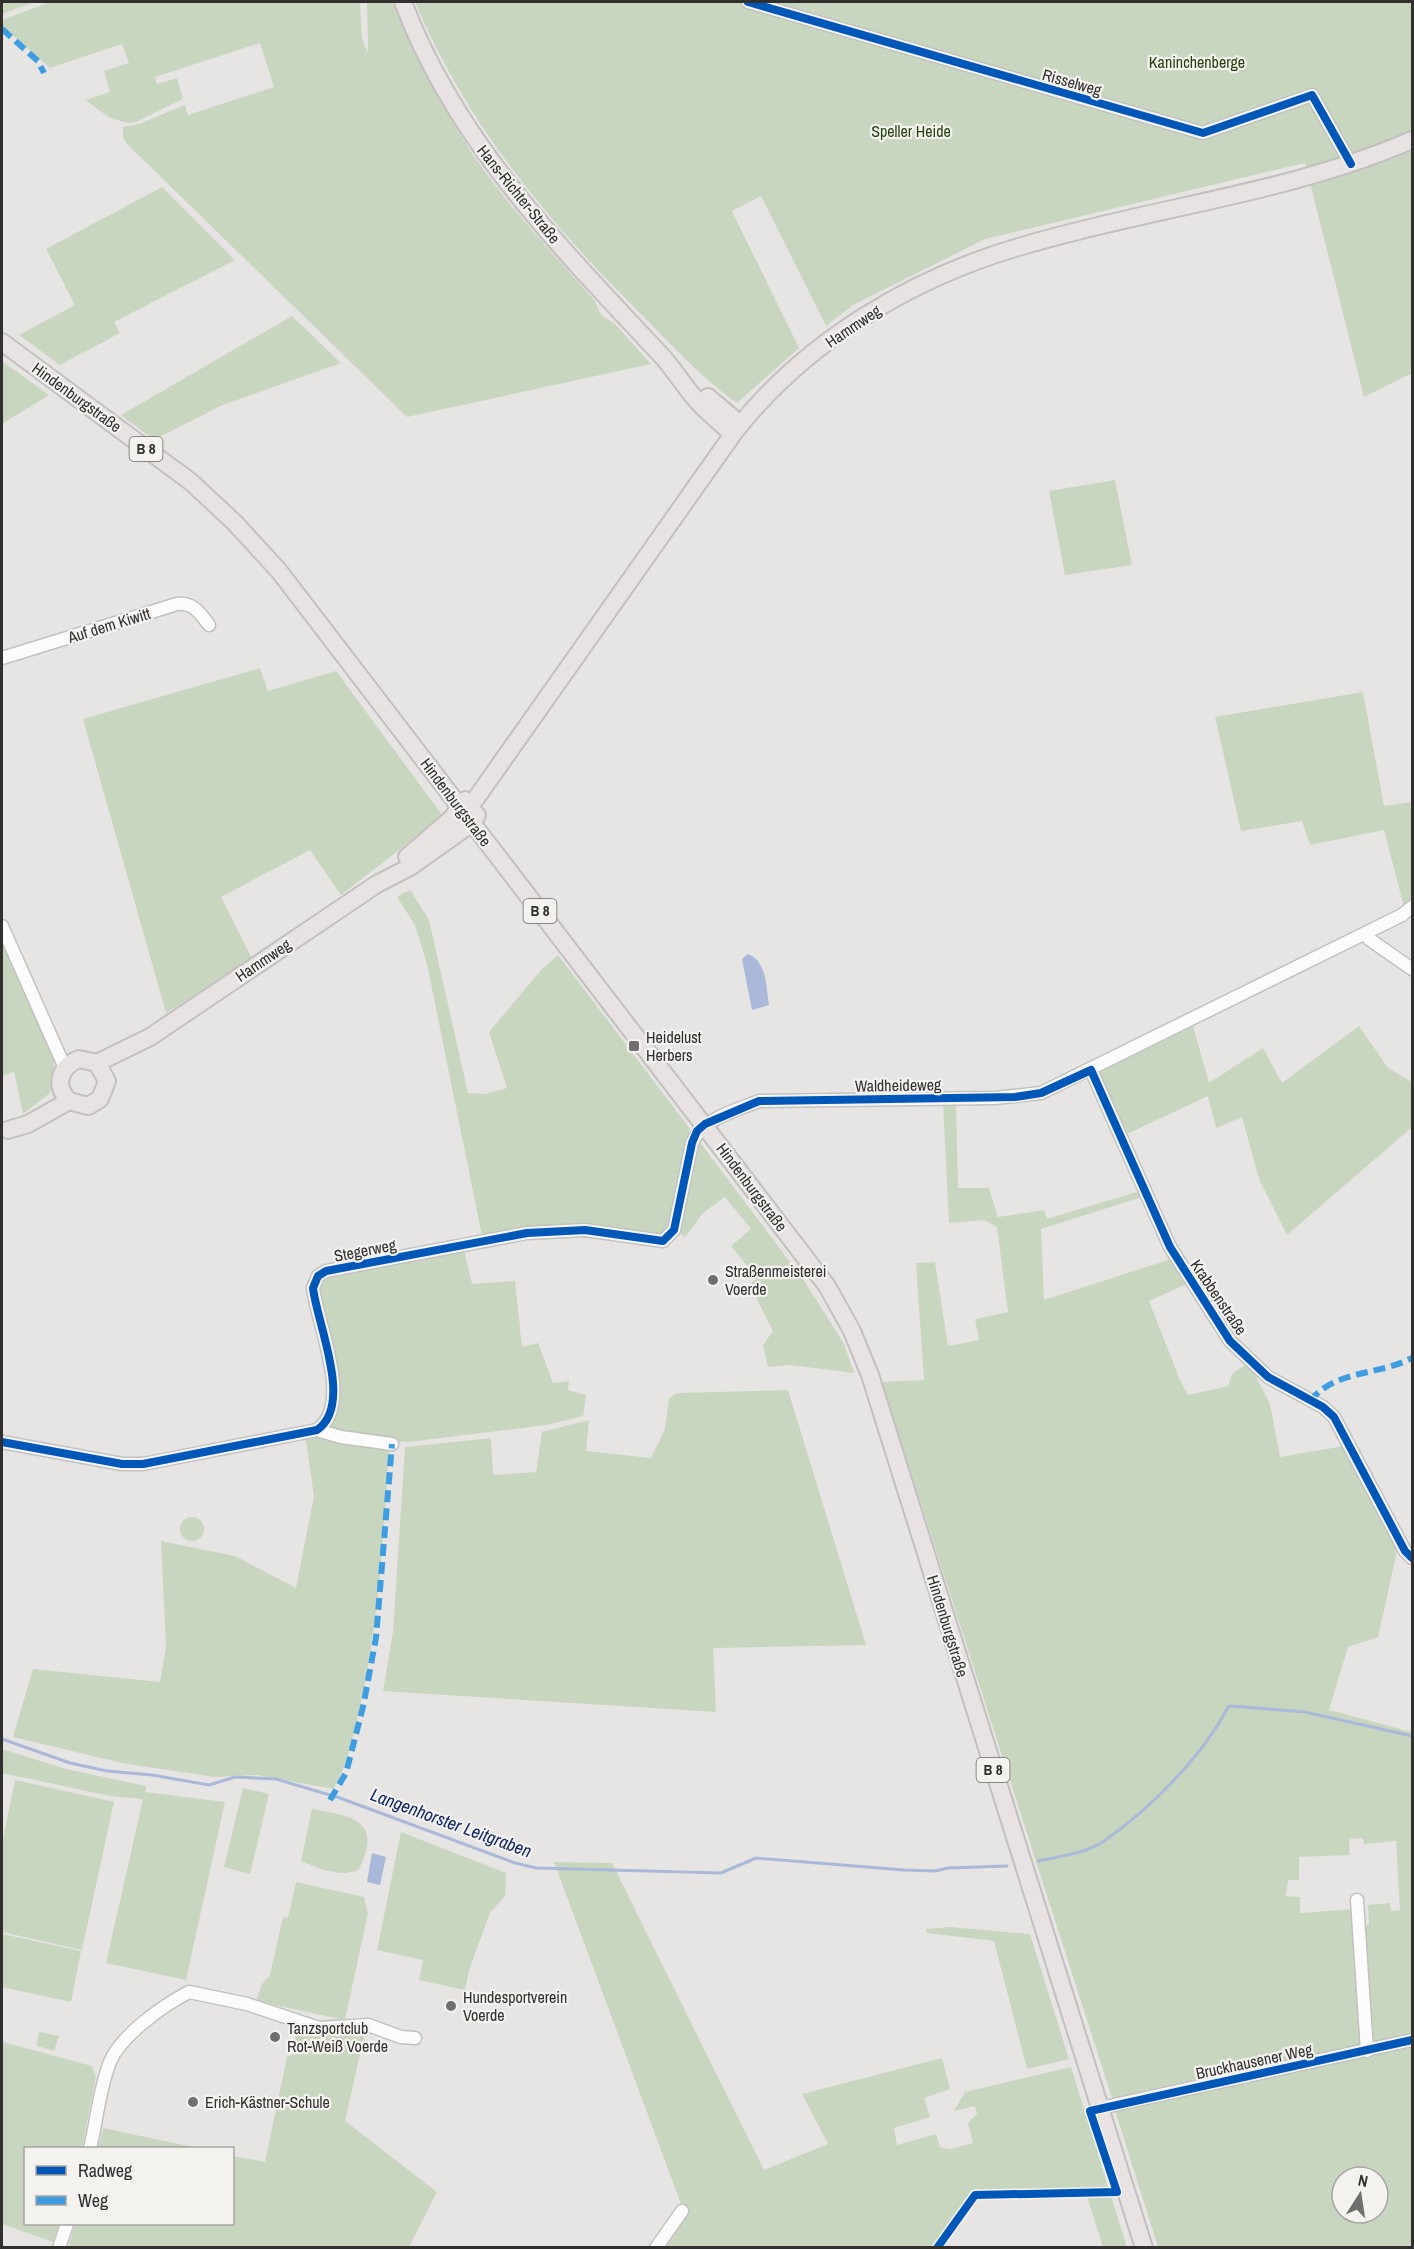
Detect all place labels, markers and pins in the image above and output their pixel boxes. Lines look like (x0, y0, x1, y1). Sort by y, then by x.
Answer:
place label: Heidelust Herbers (646, 1026, 702, 1066)
marker: Heidelust Herbers (627, 1039, 641, 1053)
place label: Straßenmeisterei Voerde (725, 1260, 826, 1300)
marker: Straßenmeisterei Voerde (706, 1273, 720, 1287)
place label: Hundesportverein Voerde (463, 1986, 567, 2026)
marker: Hundesportverein Voerde (444, 1999, 458, 2013)
place label: Tanzsportclub Rot-Weiß Voerde (287, 2017, 388, 2057)
marker: Tanzsportclub Rot-Weiß Voerde (268, 2030, 282, 2044)
place label: Erich-Kästner-Schule (205, 2091, 330, 2113)
marker: Erich-Kästner-Schule (186, 2095, 200, 2109)

